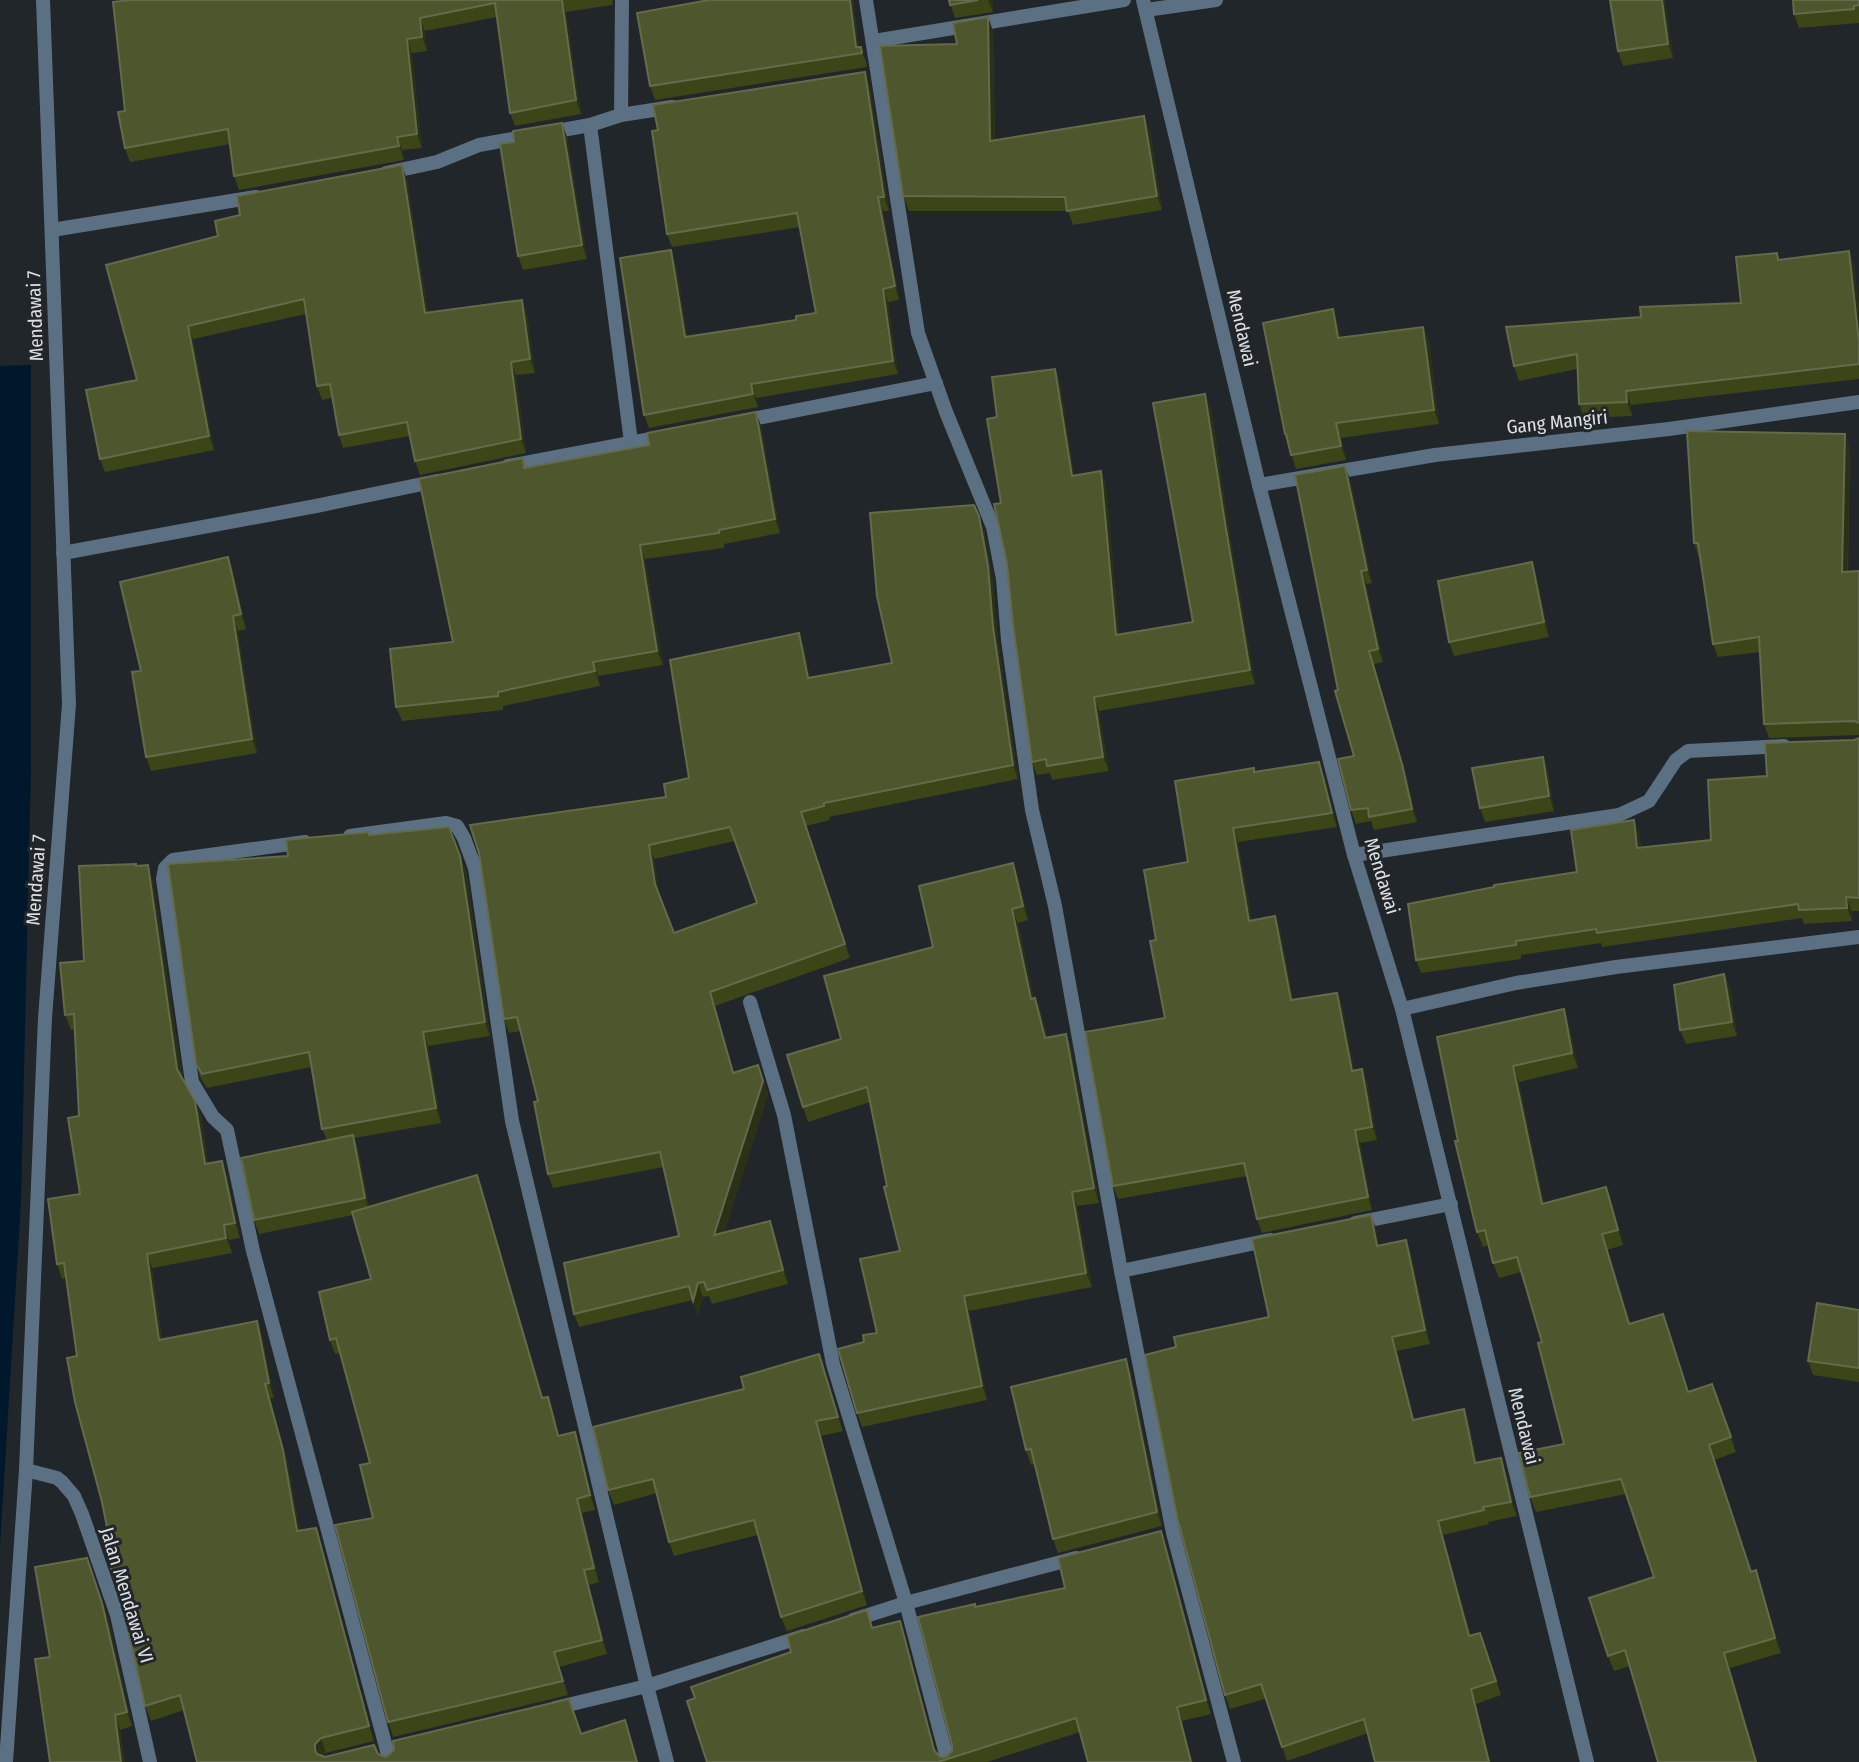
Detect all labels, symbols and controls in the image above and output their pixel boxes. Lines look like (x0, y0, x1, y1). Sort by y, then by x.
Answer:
street label: Mendawai 7 (22, 270, 48, 362)
street label: Mendawai (1222, 287, 1262, 369)
street label: Gang Mangiri (1505, 405, 1609, 439)
street label: Mendawai 7 (21, 834, 51, 926)
street label: Mendawai (1360, 835, 1404, 917)
street label: Mendawai (1503, 1385, 1545, 1467)
street label: Jalan Mendawai VI (95, 1524, 159, 1666)

